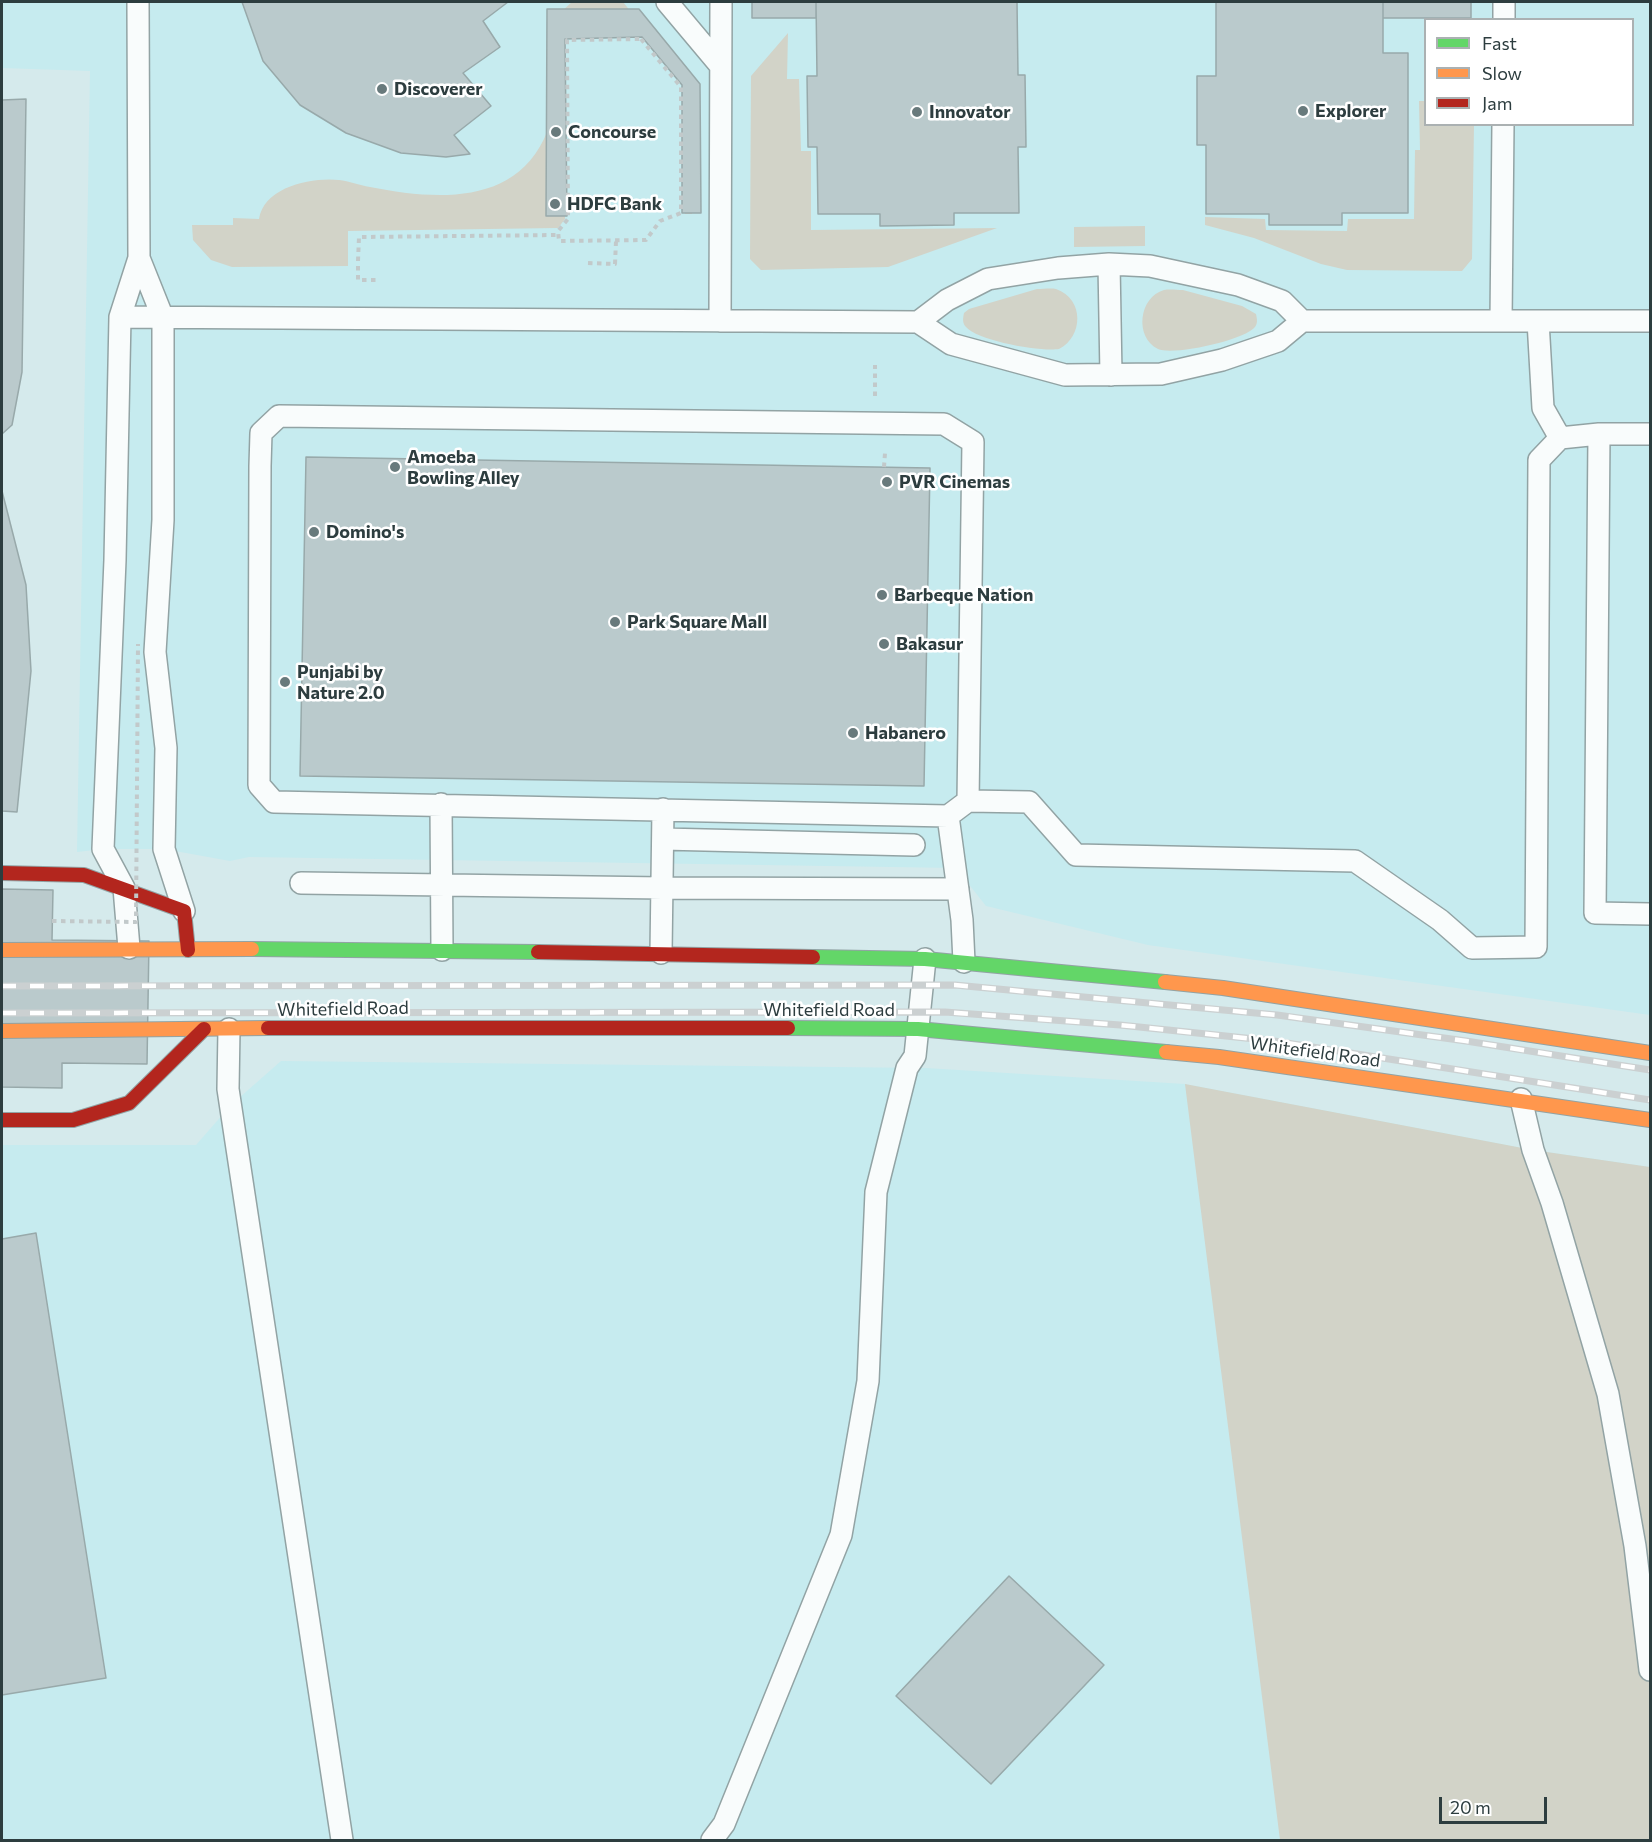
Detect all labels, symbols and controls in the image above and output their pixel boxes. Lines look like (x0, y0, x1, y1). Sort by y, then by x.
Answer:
legend (1424, 18, 1634, 126)
text: Fast (1482, 32, 1517, 54)
text: Slow (1482, 62, 1522, 84)
place label: Discoverer (394, 78, 483, 100)
marker: Discoverer (375, 82, 389, 96)
text: Jam (1482, 92, 1512, 114)
place label: Explorer (1315, 100, 1386, 122)
place label: Innovator (929, 101, 1011, 123)
marker: Explorer (1296, 104, 1310, 118)
marker: Innovator (910, 105, 924, 119)
place label: Concourse (568, 121, 656, 143)
marker: Concourse (549, 125, 563, 139)
place label: HDFC Bank (567, 193, 662, 215)
marker: HDFC Bank (548, 197, 562, 211)
place label: Amoeba Bowling Alley (407, 446, 520, 488)
marker: Amoeba Bowling Alley (388, 460, 402, 474)
place label: PVR Cinemas (899, 471, 1010, 493)
marker: PVR Cinemas (880, 475, 894, 489)
place label: Domino's (326, 521, 404, 543)
marker: Domino's (307, 525, 321, 539)
place label: Barbeque Nation (894, 584, 1034, 606)
marker: Barbeque Nation (875, 588, 889, 602)
place label: Park Square Mall (627, 611, 767, 633)
marker: Park Square Mall (608, 615, 622, 629)
place label: Bakasur (896, 633, 963, 655)
marker: Bakasur (877, 637, 891, 651)
place label: Punjabi by Nature 2.0 (297, 661, 385, 704)
marker: Punjabi by Nature 2.0 (278, 675, 292, 689)
place label: Habanero (865, 722, 946, 744)
marker: Habanero (846, 726, 860, 740)
street label: Whitefield Road (277, 997, 409, 1021)
street label: Whitefield Road (763, 999, 895, 1021)
street label: Whitefield Road (1248, 1032, 1382, 1072)
scale bar (1442, 1785, 1550, 1823)
text: 20 m (1450, 1796, 1491, 1818)

